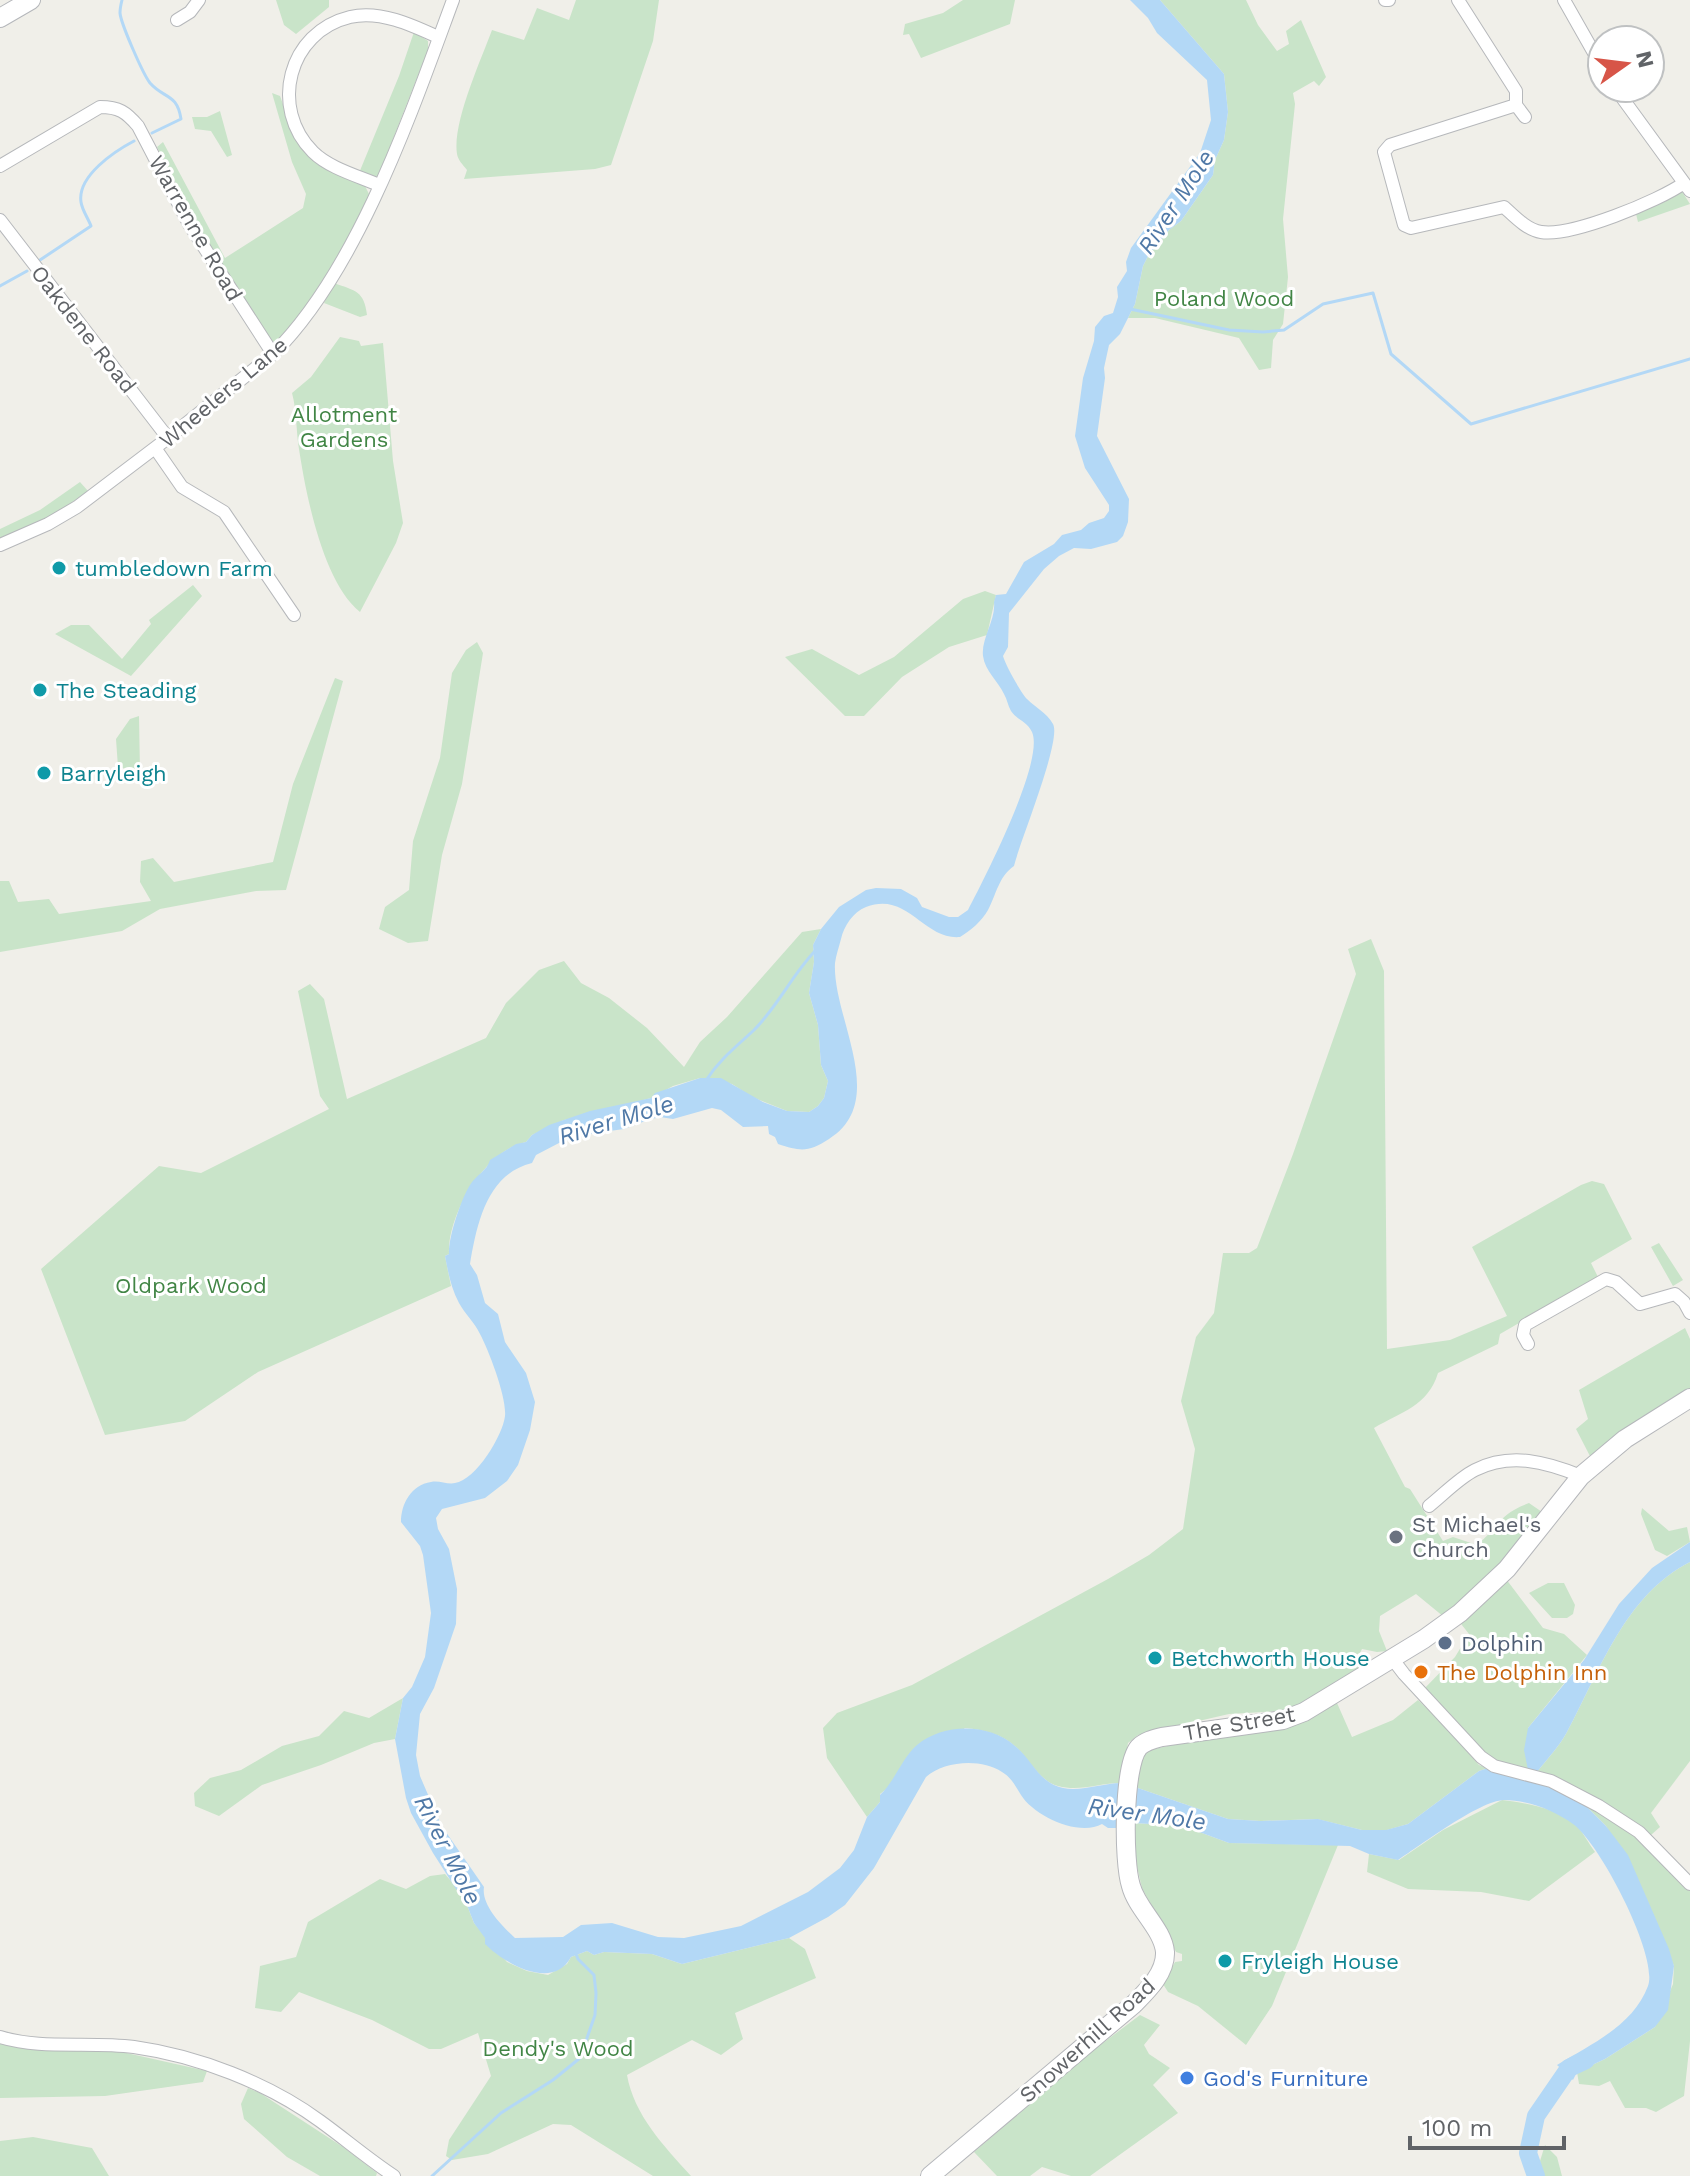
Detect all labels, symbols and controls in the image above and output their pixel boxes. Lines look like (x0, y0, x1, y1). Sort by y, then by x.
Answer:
north arrow (1586, 24, 1666, 104)
text: N (1631, 48, 1659, 70)
water label: River Mole (1132, 144, 1220, 260)
street label: Warrenne Road (144, 151, 247, 306)
street label: Oakdene Road (26, 261, 141, 398)
park label: Poland Wood (1154, 286, 1294, 311)
street label: Wheelers Lane (154, 332, 292, 453)
park label: Allotment Gardens (291, 402, 397, 452)
place label: tumbledown Farm (75, 556, 273, 581)
marker: tumbledown Farm (50, 559, 68, 577)
place label: The Steading (56, 678, 196, 703)
marker: The Steading (31, 681, 49, 699)
place label: Barryleigh (60, 761, 167, 786)
marker: Barryleigh (35, 764, 53, 782)
water label: River Mole (555, 1089, 677, 1151)
park label: Oldpark Wood (115, 1273, 267, 1298)
place label: St Michael's Church (1412, 1512, 1541, 1562)
marker: St Michael's Church (1387, 1528, 1405, 1546)
place label: Dolphin (1461, 1631, 1544, 1656)
marker: Dolphin (1436, 1634, 1454, 1652)
place label: Betchworth House (1171, 1646, 1370, 1671)
marker: Betchworth House (1146, 1649, 1164, 1667)
place label: The Dolphin Inn (1437, 1660, 1607, 1685)
marker: The Dolphin Inn (1412, 1663, 1430, 1681)
street label: The Street (1181, 1701, 1297, 1746)
water label: River Mole (408, 1791, 488, 1909)
water label: River Mole (1086, 1792, 1208, 1836)
place label: Fryleigh House (1241, 1949, 1399, 1974)
marker: Fryleigh House (1216, 1952, 1234, 1970)
street label: Snowerhill Road (1014, 1973, 1160, 2108)
park label: Dendy's Wood (482, 2036, 634, 2061)
place label: God's Furniture (1203, 2066, 1369, 2091)
marker: God's Furniture (1178, 2069, 1196, 2087)
scale bar (1410, 2100, 1564, 2150)
text: 100 m (1422, 2114, 1492, 2142)

